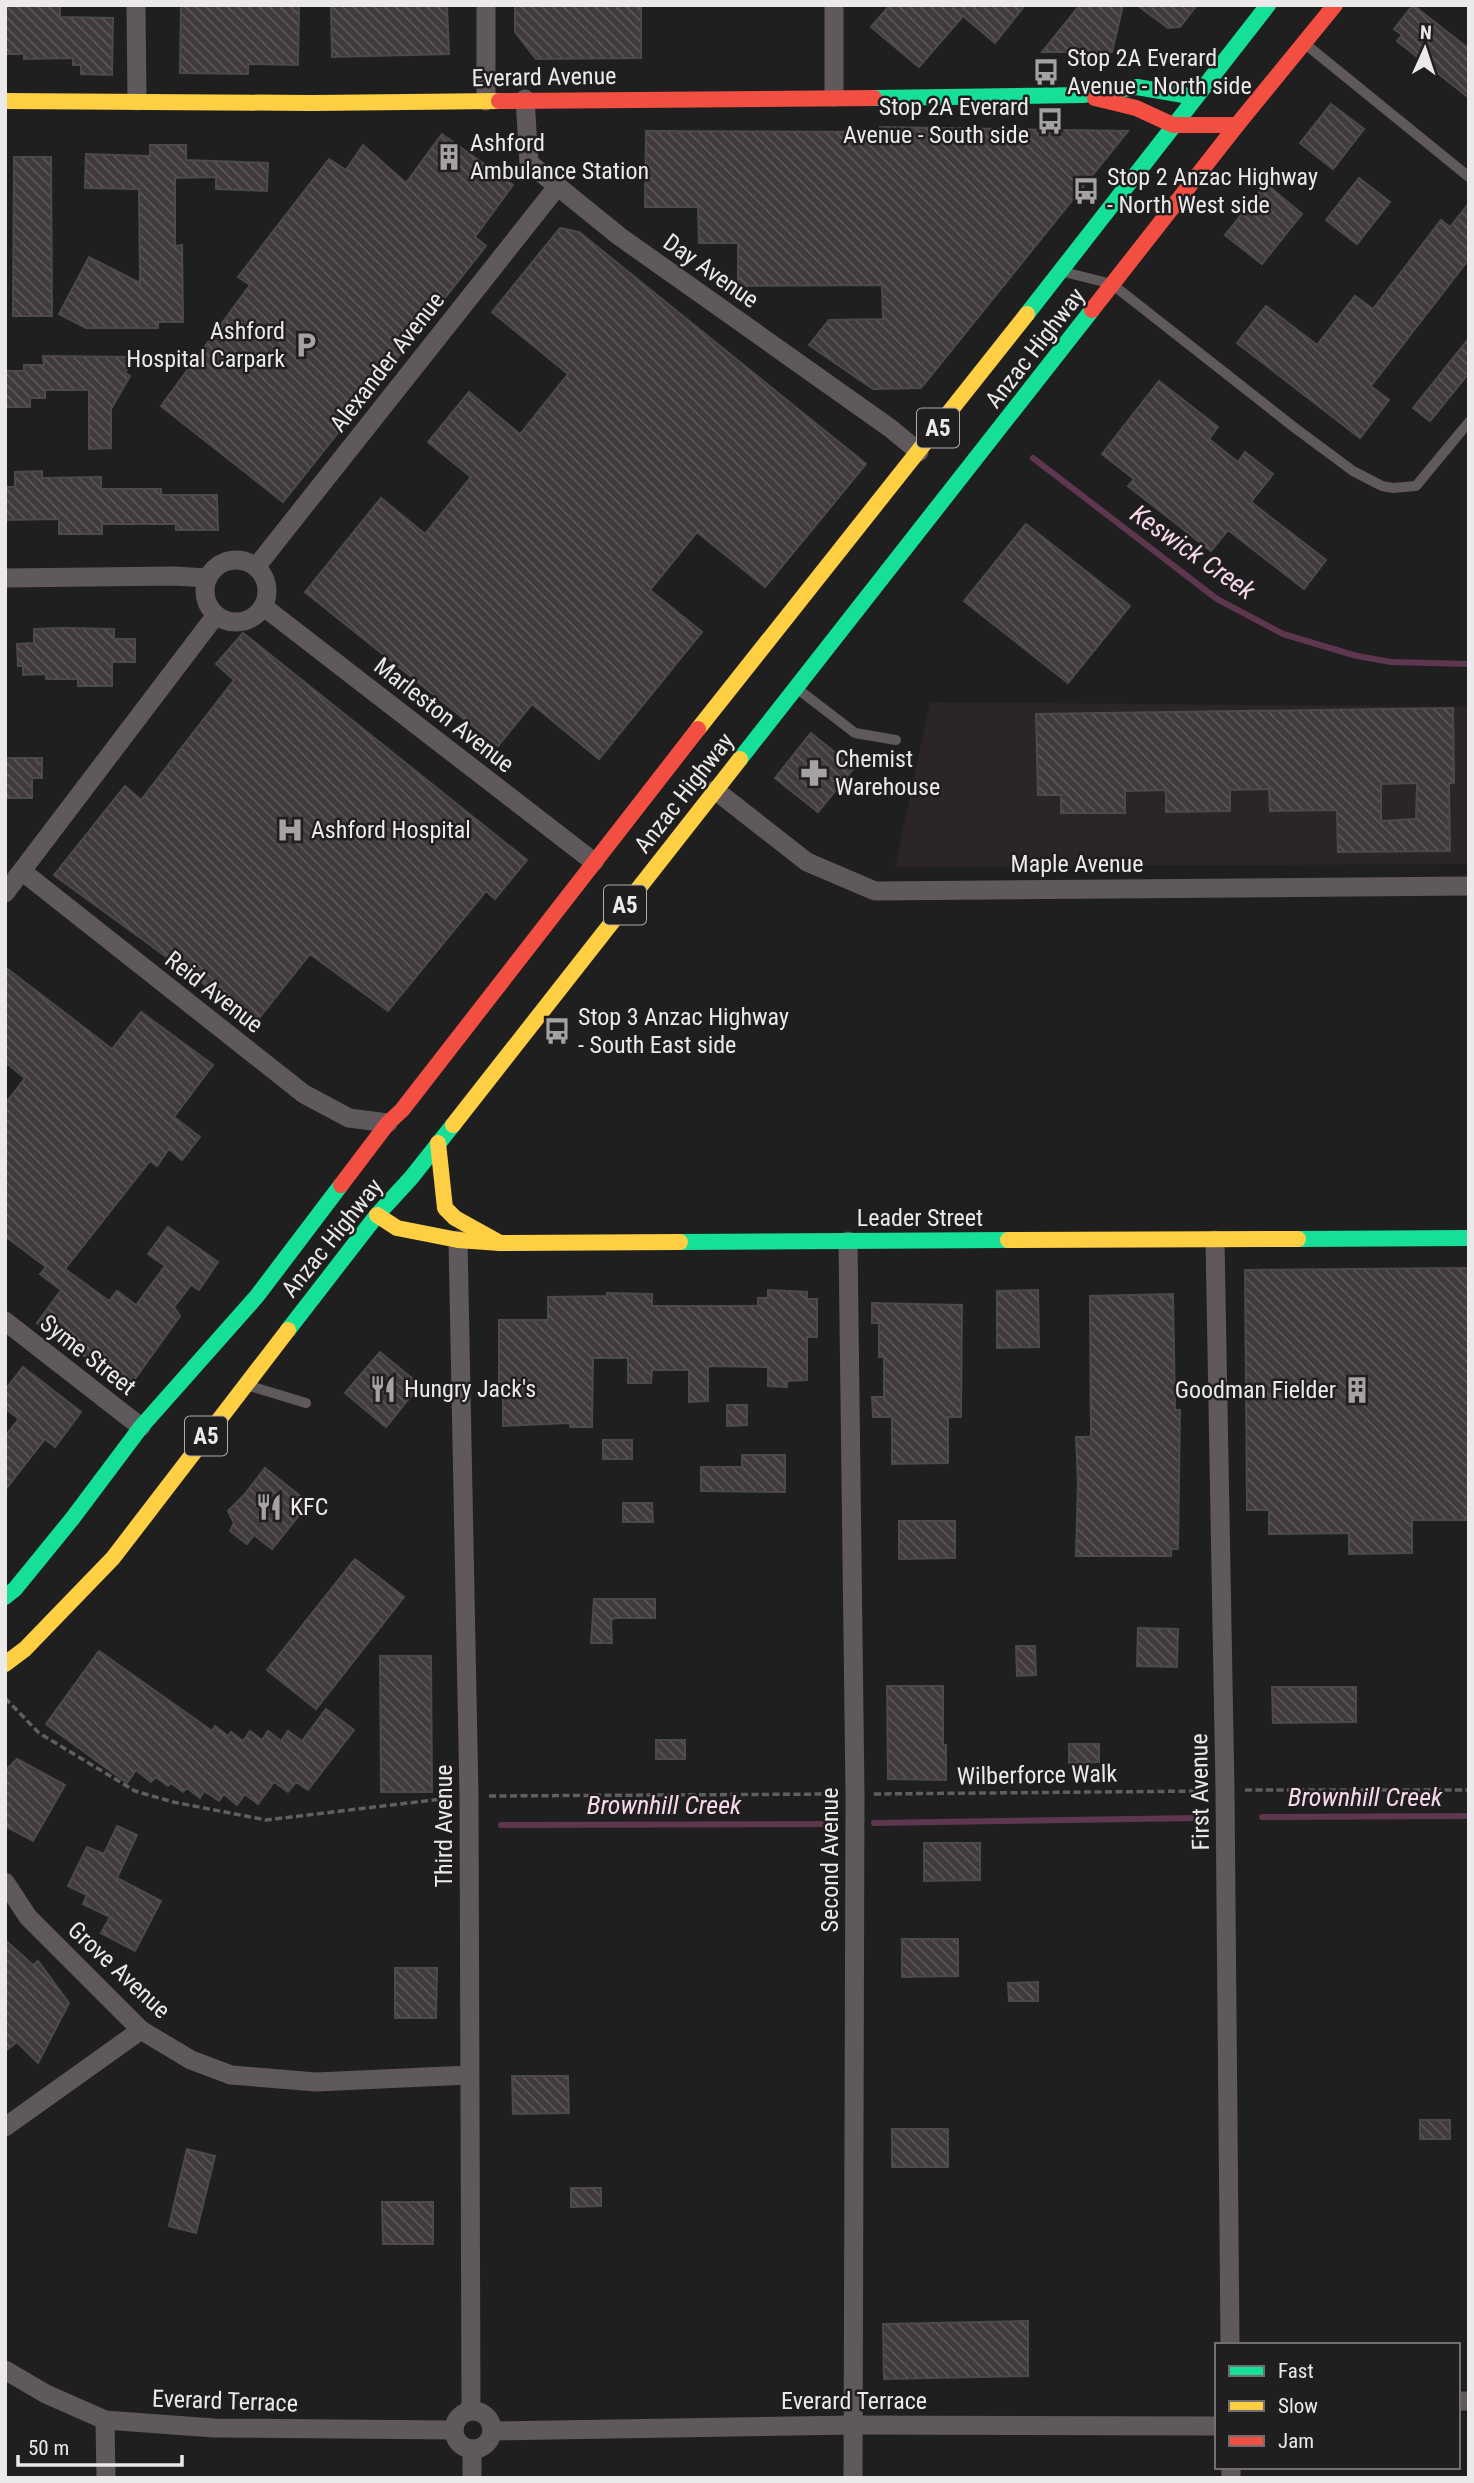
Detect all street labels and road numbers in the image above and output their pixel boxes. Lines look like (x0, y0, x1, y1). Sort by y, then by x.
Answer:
street label: Everard Avenue (471, 62, 617, 92)
street label: Day Avenue (658, 228, 764, 314)
street label: Anzac Highway (979, 282, 1091, 414)
street label: Alexander Avenue (324, 287, 450, 437)
road number: A5 (917, 408, 959, 448)
street label: Marleston Avenue (368, 652, 520, 778)
street label: Anzac Highway (628, 727, 740, 859)
street label: Maple Avenue (1011, 850, 1143, 878)
road number: A5 (604, 885, 646, 924)
street label: Reid Avenue (160, 945, 268, 1039)
street label: Anzac Highway (276, 1173, 388, 1303)
street label: Leader Street (857, 1204, 983, 1232)
street label: Syme Street (35, 1309, 141, 1401)
road number: A5 (185, 1416, 227, 1456)
street label: First Avenue (1185, 1733, 1215, 1851)
street label: Wilberforce Walk (957, 1760, 1117, 1790)
street label: Third Avenue (430, 1764, 458, 1888)
street label: Second Avenue (816, 1788, 844, 1932)
street label: Grove Avenue (62, 1916, 176, 2024)
street label: Everard Terrace (152, 2384, 298, 2418)
street label: Everard Terrace (781, 2387, 927, 2415)

